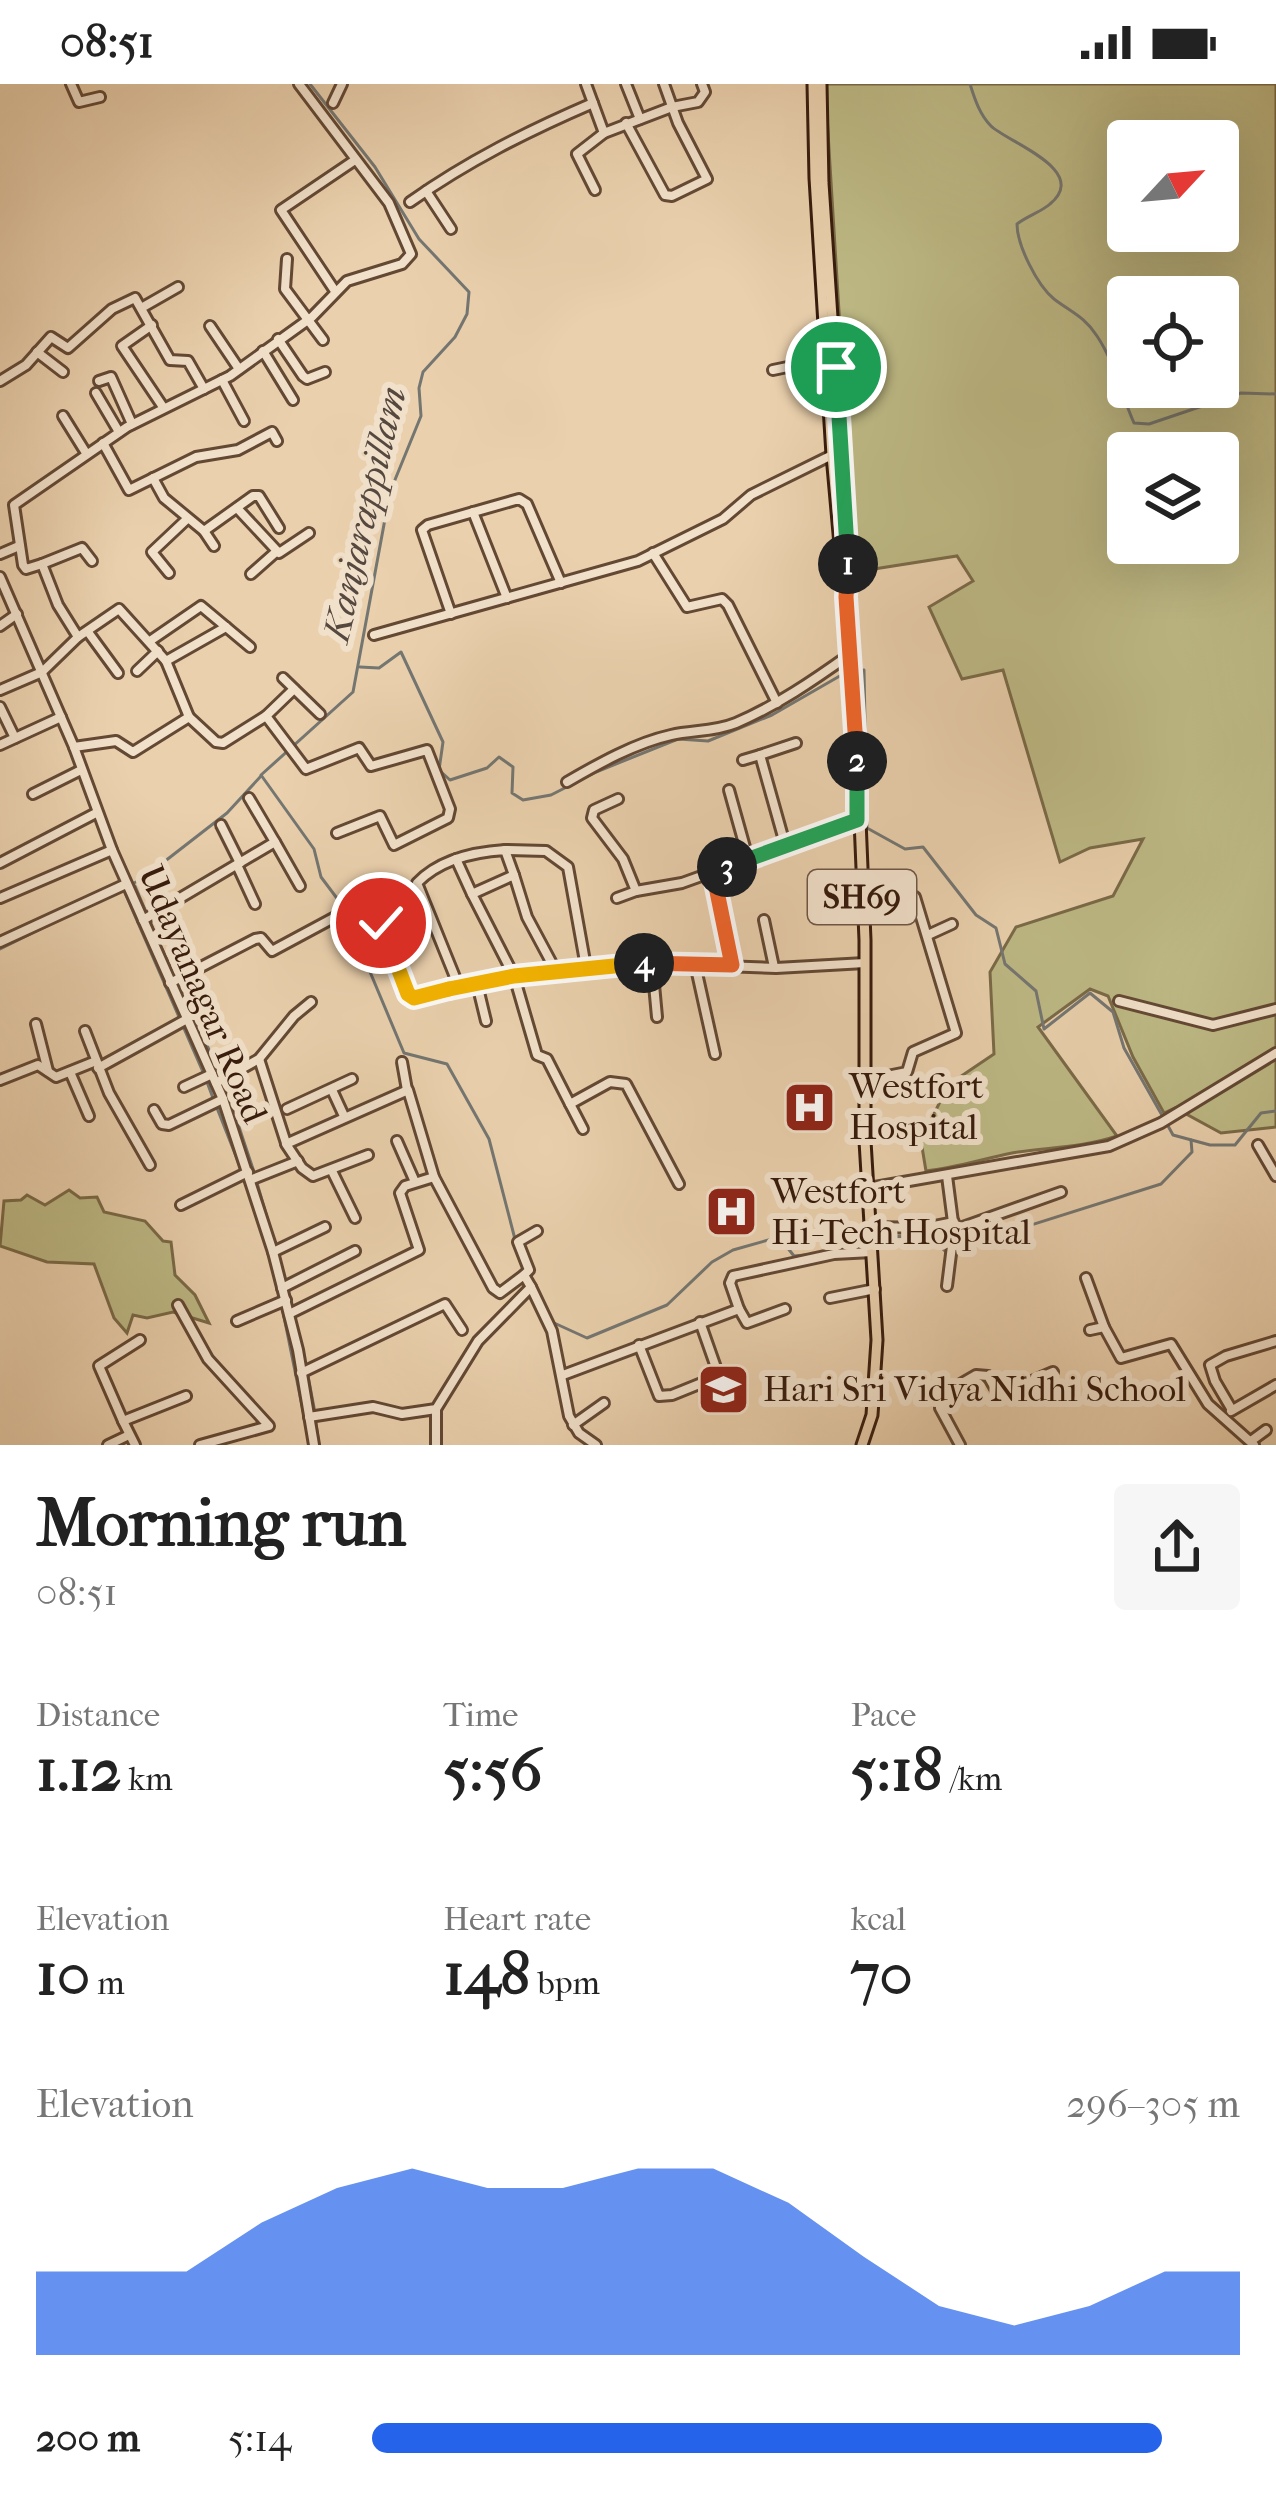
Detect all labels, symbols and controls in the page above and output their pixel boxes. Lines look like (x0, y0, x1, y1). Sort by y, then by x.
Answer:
text: 08:51 (60, 16, 154, 69)
north arrow (1107, 120, 1239, 252)
map controls (1107, 120, 1239, 564)
button: locate (1107, 276, 1239, 408)
pin (785, 316, 887, 418)
icon: arrive (803, 334, 869, 400)
water label: Kanjarappillam (312, 382, 416, 649)
button: layers (1107, 432, 1239, 564)
pin: 1 (818, 534, 878, 594)
text: 1 (842, 544, 854, 583)
pin: 2 (827, 731, 887, 791)
text: 2 (849, 741, 865, 780)
pin: 3 (697, 837, 757, 897)
text: 3 (720, 847, 734, 886)
street label: Udayanagar Road (130, 859, 276, 1129)
road number: SH69 (808, 870, 916, 924)
pin (330, 872, 432, 974)
icon: check (348, 890, 414, 956)
pin: 4 (614, 933, 674, 993)
text: 4 (634, 943, 654, 982)
place label: Westfort Hospital (848, 1065, 984, 1148)
hospital icon: Westfort Hospital (782, 1079, 838, 1135)
place label: Westfort Hi-Tech Hospital (770, 1170, 1031, 1253)
hospital icon: Westfort Hi-Tech Hospital (704, 1184, 760, 1240)
school or university icon: Hari Sri Vidya Nidhi School (696, 1361, 752, 1417)
place label: Hari Sri Vidya Nidhi School (763, 1368, 1186, 1410)
button: share (1114, 1484, 1240, 1610)
text: Morning run (36, 1485, 406, 1562)
text: 08:51 (36, 1569, 117, 1615)
text: Distance (36, 1696, 160, 1735)
text: Time (443, 1696, 518, 1735)
text: Pace (851, 1696, 916, 1735)
text: 1.12 (36, 1735, 121, 1806)
text: 5:56 (443, 1735, 542, 1806)
text: 5:18 (851, 1735, 943, 1806)
text: km (121, 1760, 173, 1799)
text: /km (943, 1760, 1002, 1799)
text: Elevation (36, 1900, 169, 1939)
text: Heart rate (443, 1900, 591, 1939)
text: kcal (851, 1900, 906, 1939)
text: 10 (36, 1939, 90, 2010)
text: 148 (443, 1939, 530, 2010)
text: 70 (851, 1939, 913, 2010)
text: m (90, 1964, 125, 2003)
text: bpm (530, 1964, 600, 2003)
text: Elevation (36, 2081, 194, 2127)
text: 296–305 m (1066, 2081, 1240, 2127)
text: 200 m (36, 2415, 140, 2461)
text: 5:14 (228, 2415, 291, 2461)

